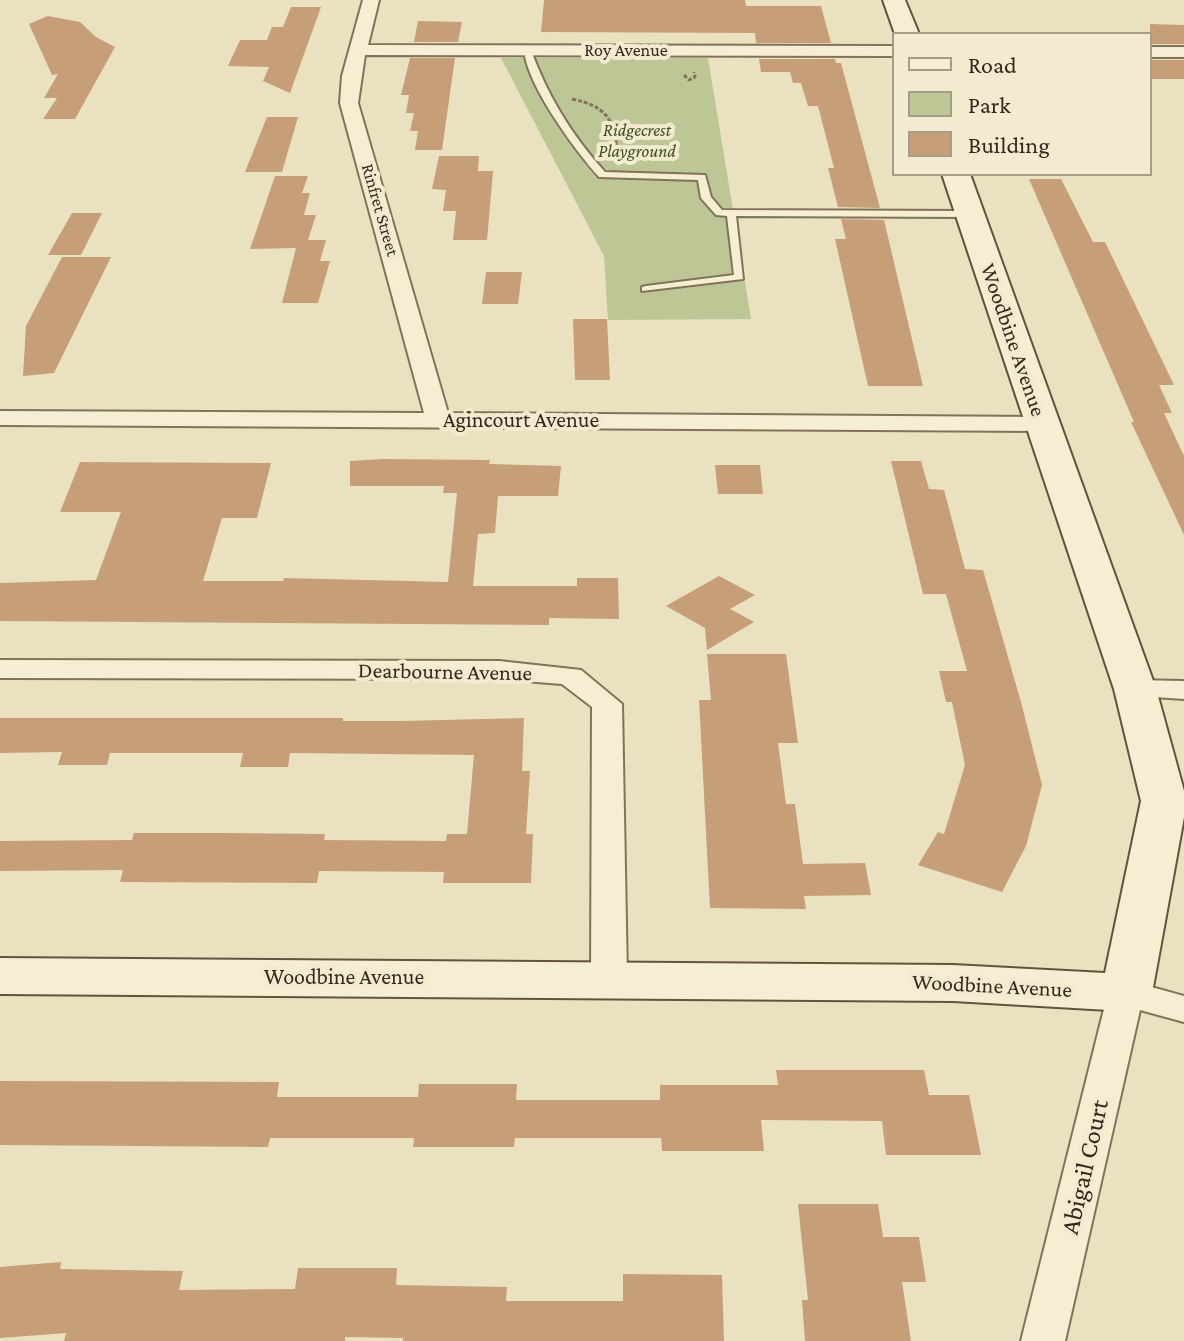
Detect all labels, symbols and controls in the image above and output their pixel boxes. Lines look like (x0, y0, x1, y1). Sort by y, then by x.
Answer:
legend (892, 32, 1152, 176)
street label: Roy Avenue (584, 39, 668, 61)
text: Road (968, 51, 1017, 78)
text: Park (968, 91, 1011, 118)
park label: Ridgecrest Playground (598, 119, 676, 162)
text: Building (968, 131, 1050, 158)
street label: Rinfret Street (357, 161, 403, 259)
street label: Woodbine Avenue (974, 260, 1052, 420)
street label: Agincourt Avenue (443, 407, 599, 433)
street label: Dearbourne Avenue (358, 657, 532, 687)
street label: Woodbine Avenue (264, 964, 424, 990)
street label: Woodbine Avenue (911, 969, 1073, 1003)
street label: Abigail Court (1054, 1096, 1116, 1238)

